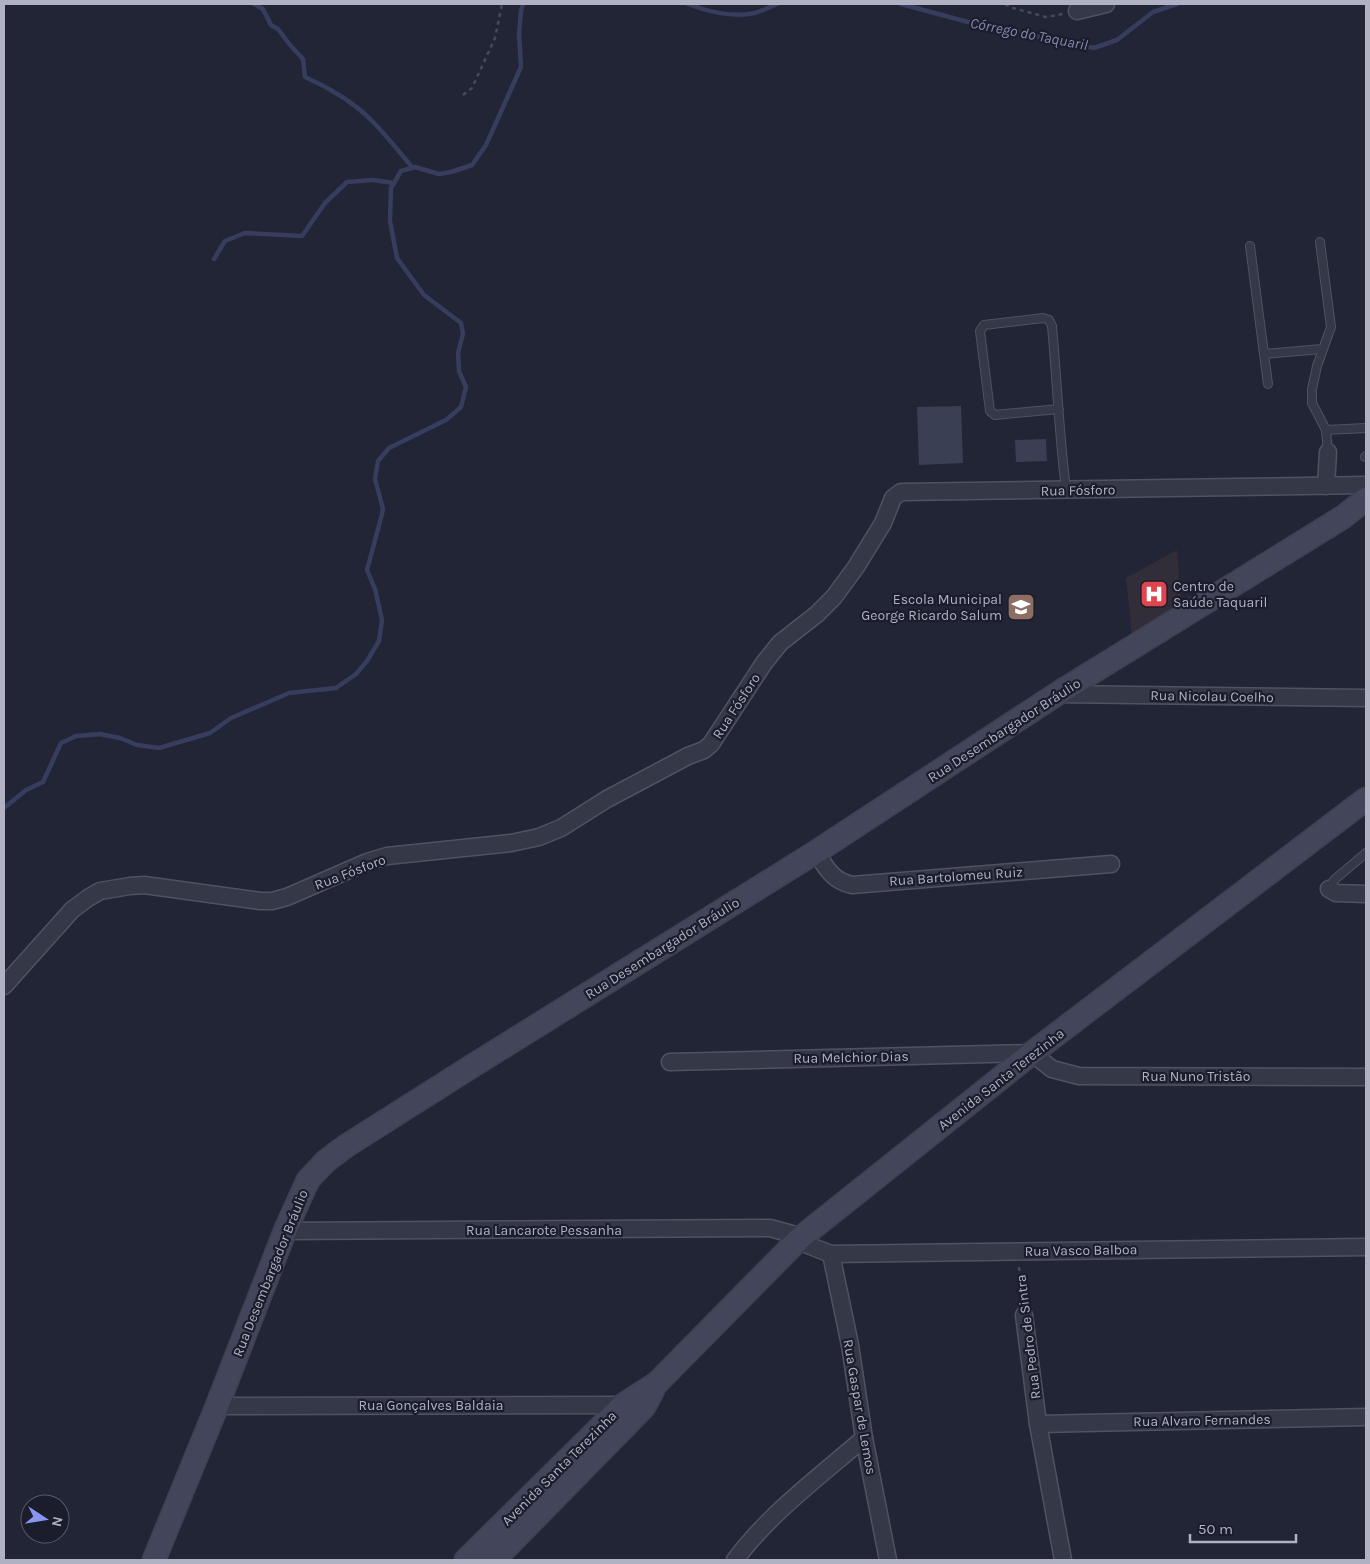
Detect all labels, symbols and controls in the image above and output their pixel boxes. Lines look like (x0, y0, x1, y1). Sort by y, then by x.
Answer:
water label: Córrego do Taquaril (969, 14, 1090, 54)
street label: Rua Fósforo (1040, 481, 1116, 500)
place label: Centro de Saúde Taquaril (1173, 578, 1267, 611)
hospital icon: Centro de Saúde Taquaril (1139, 579, 1169, 609)
place label: Escola Municipal George Ricardo Salum (861, 591, 1002, 624)
school or university icon: Escola Municipal George Ricardo Salum (1006, 592, 1036, 622)
street label: Rua Fósforo (709, 670, 764, 742)
street label: Rua Desembargador Bráulio (925, 675, 1084, 786)
street label: Rua Nicolau Coelho (1150, 687, 1274, 706)
street label: Rua Fósforo (312, 851, 388, 894)
street label: Rua Bartolomeu Ruiz (889, 863, 1023, 890)
street label: Rua Desembargador Bráulio (582, 894, 743, 1003)
street label: Avenida Santa Terezinha (935, 1025, 1068, 1134)
street label: Rua Melchior Dias (793, 1048, 909, 1067)
street label: Rua Nuno Tristão (1142, 1068, 1250, 1085)
street label: Rua Desembargador Bráulio (229, 1187, 312, 1359)
street label: Rua Lancarote Pessanha (466, 1222, 622, 1239)
street label: Rua Vasco Balboa (1024, 1241, 1138, 1260)
street label: Rua Pedro de Sintra (1012, 1274, 1045, 1400)
street label: Rua Gaspar de Lemos (839, 1338, 880, 1476)
street label: Rua Gonçalves Baldaia (358, 1397, 504, 1414)
street label: Avenida Santa Terezinha (498, 1407, 620, 1529)
street label: Rua Alvaro Fernandes (1133, 1411, 1271, 1430)
north arrow (20, 1494, 70, 1544)
scale bar (1190, 1512, 1296, 1544)
text: N (48, 1515, 67, 1528)
text: 50 m (1198, 1520, 1233, 1538)

